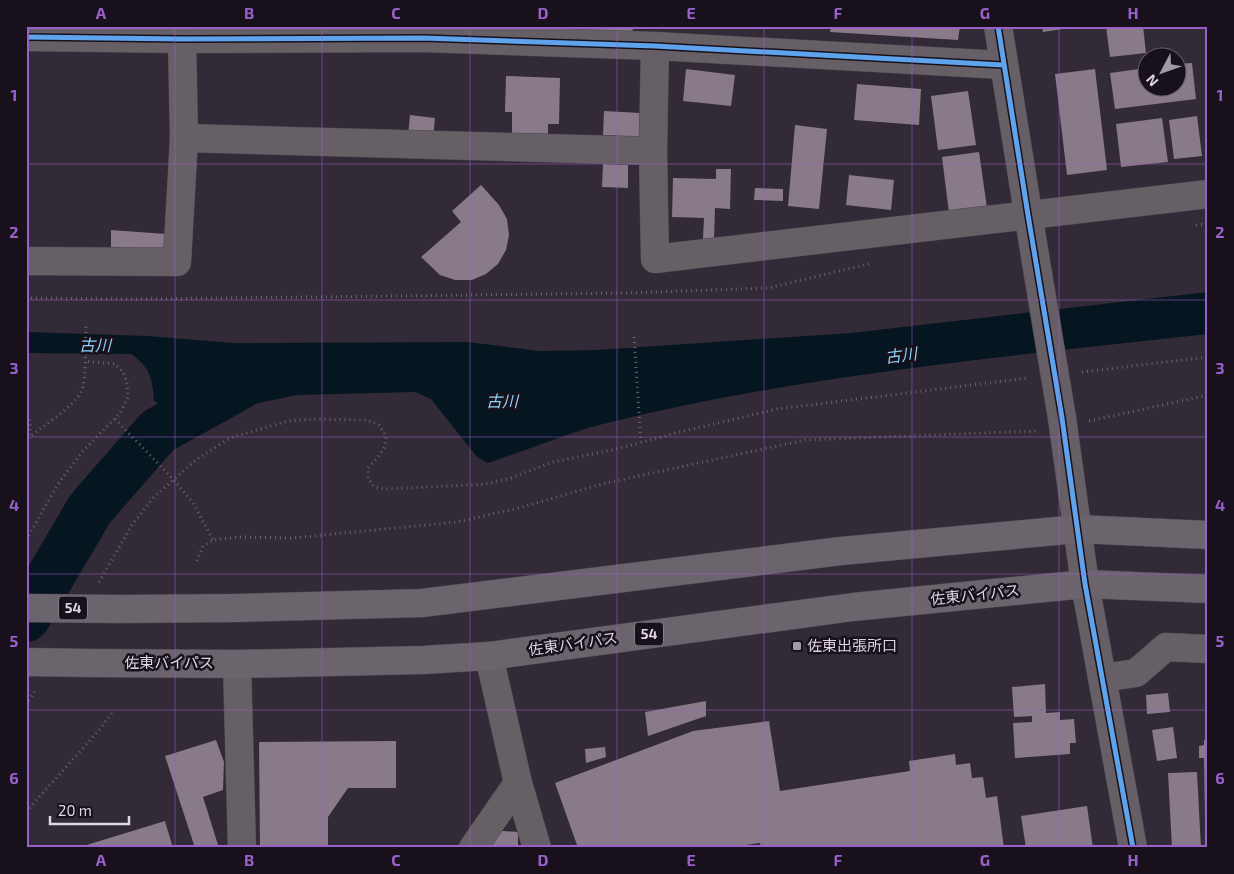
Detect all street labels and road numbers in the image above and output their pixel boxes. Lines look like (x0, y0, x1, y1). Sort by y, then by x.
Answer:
street label: 佐東バイパス (929, 580, 1020, 608)
road number: 54 (59, 596, 87, 620)
road number: 54 (635, 622, 663, 646)
street label: 佐東バイパス (527, 628, 619, 658)
street label: 佐東バイパス (124, 653, 214, 671)

